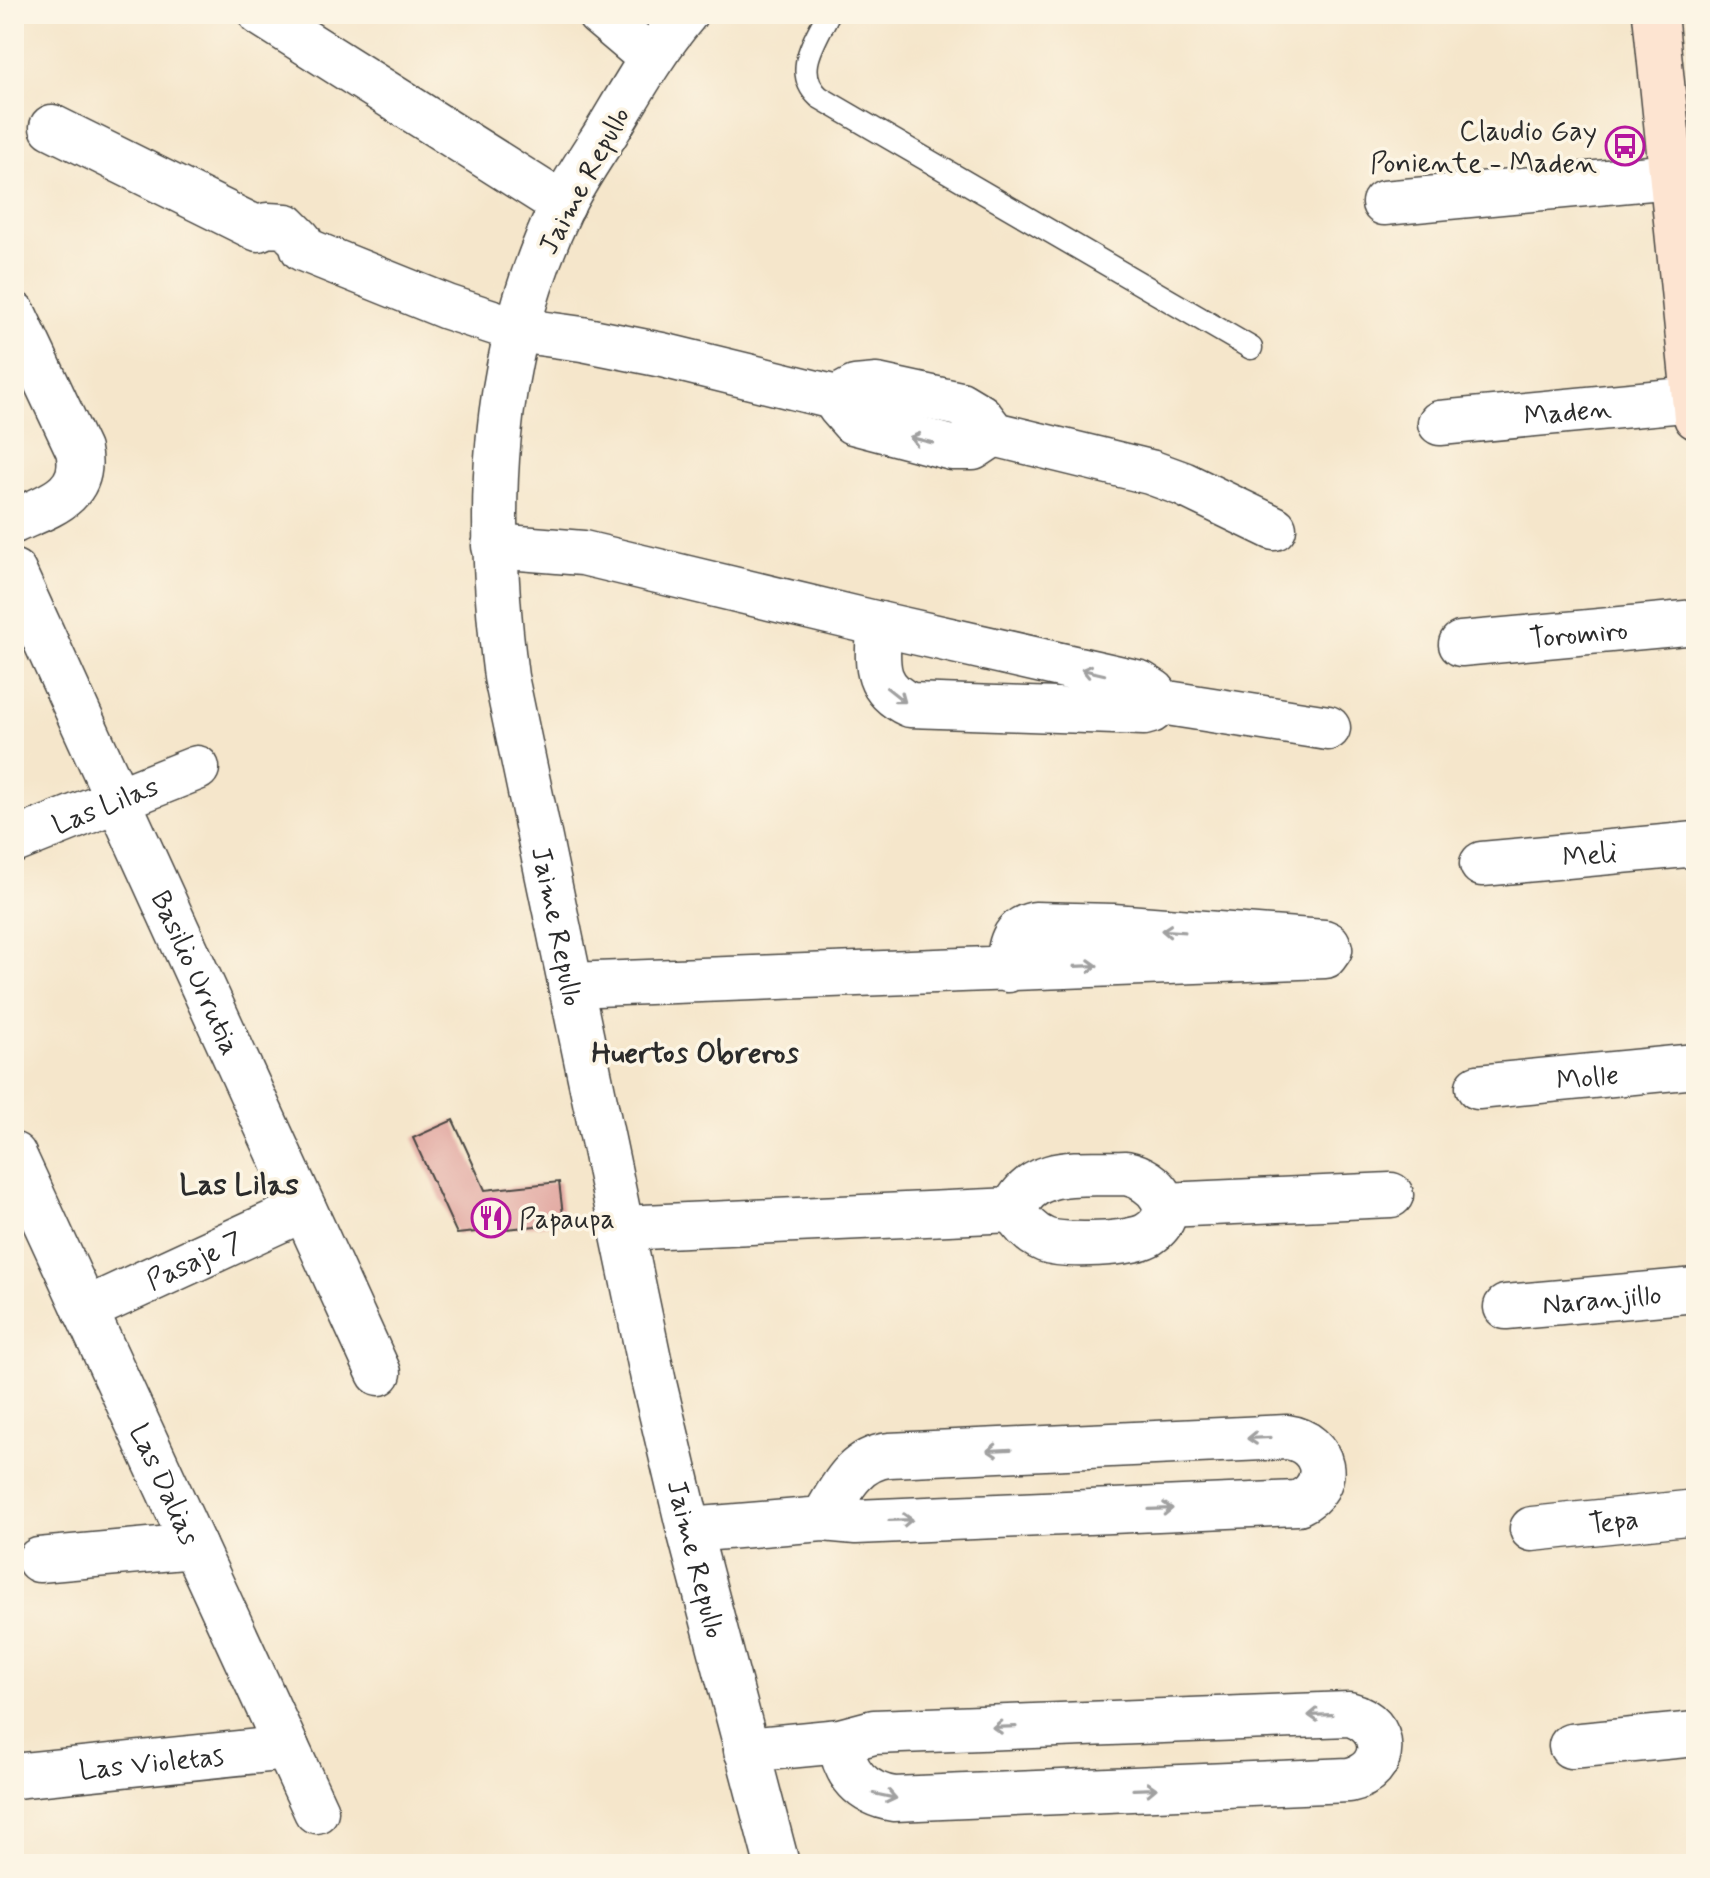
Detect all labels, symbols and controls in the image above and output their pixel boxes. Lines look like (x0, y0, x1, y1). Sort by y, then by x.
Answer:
street label: Jaime Repullo (531, 101, 640, 261)
place label: Claudio Gay Poniente - Maden (1370, 114, 1597, 183)
bus stop icon: Claudio Gay Poniente - Maden (1604, 125, 1646, 167)
street label: Maden (1522, 391, 1613, 436)
one-way arrow (909, 432, 934, 447)
street label: Toromiro (1528, 612, 1630, 659)
one-way arrow (1080, 664, 1106, 679)
one-way arrow (885, 686, 906, 703)
street label: Las Lilas (47, 769, 164, 845)
street label: Meli (1561, 835, 1619, 877)
street label: Jaime Repullo (521, 843, 590, 1010)
street label: Basilio Urrutia (141, 885, 248, 1062)
one-way arrow (1160, 923, 1187, 938)
one-way arrow (1072, 959, 1099, 974)
district label: Huertos Obreros (591, 1034, 799, 1073)
street label: Molle (1555, 1058, 1621, 1100)
district label: Las Lilas (179, 1166, 299, 1205)
restaurant icon: Papaupa (470, 1197, 512, 1239)
place label: Papaupa (519, 1202, 615, 1239)
street label: Pasaje 7 (141, 1224, 249, 1300)
street label: Naranjillo (1541, 1277, 1663, 1325)
street label: Las Dalias (119, 1418, 207, 1551)
one-way arrow (1246, 1431, 1273, 1446)
one-way arrow (986, 1442, 1013, 1457)
street label: Jaime Repullo (657, 1477, 733, 1643)
one-way arrow (1147, 1501, 1174, 1516)
street label: Tepa (1587, 1502, 1640, 1544)
one-way arrow (887, 1512, 914, 1527)
one-way arrow (1307, 1708, 1334, 1723)
one-way arrow (991, 1719, 1018, 1734)
street label: Las Violetas (77, 1739, 226, 1790)
one-way arrow (1131, 1781, 1158, 1796)
one-way arrow (872, 1789, 898, 1804)

